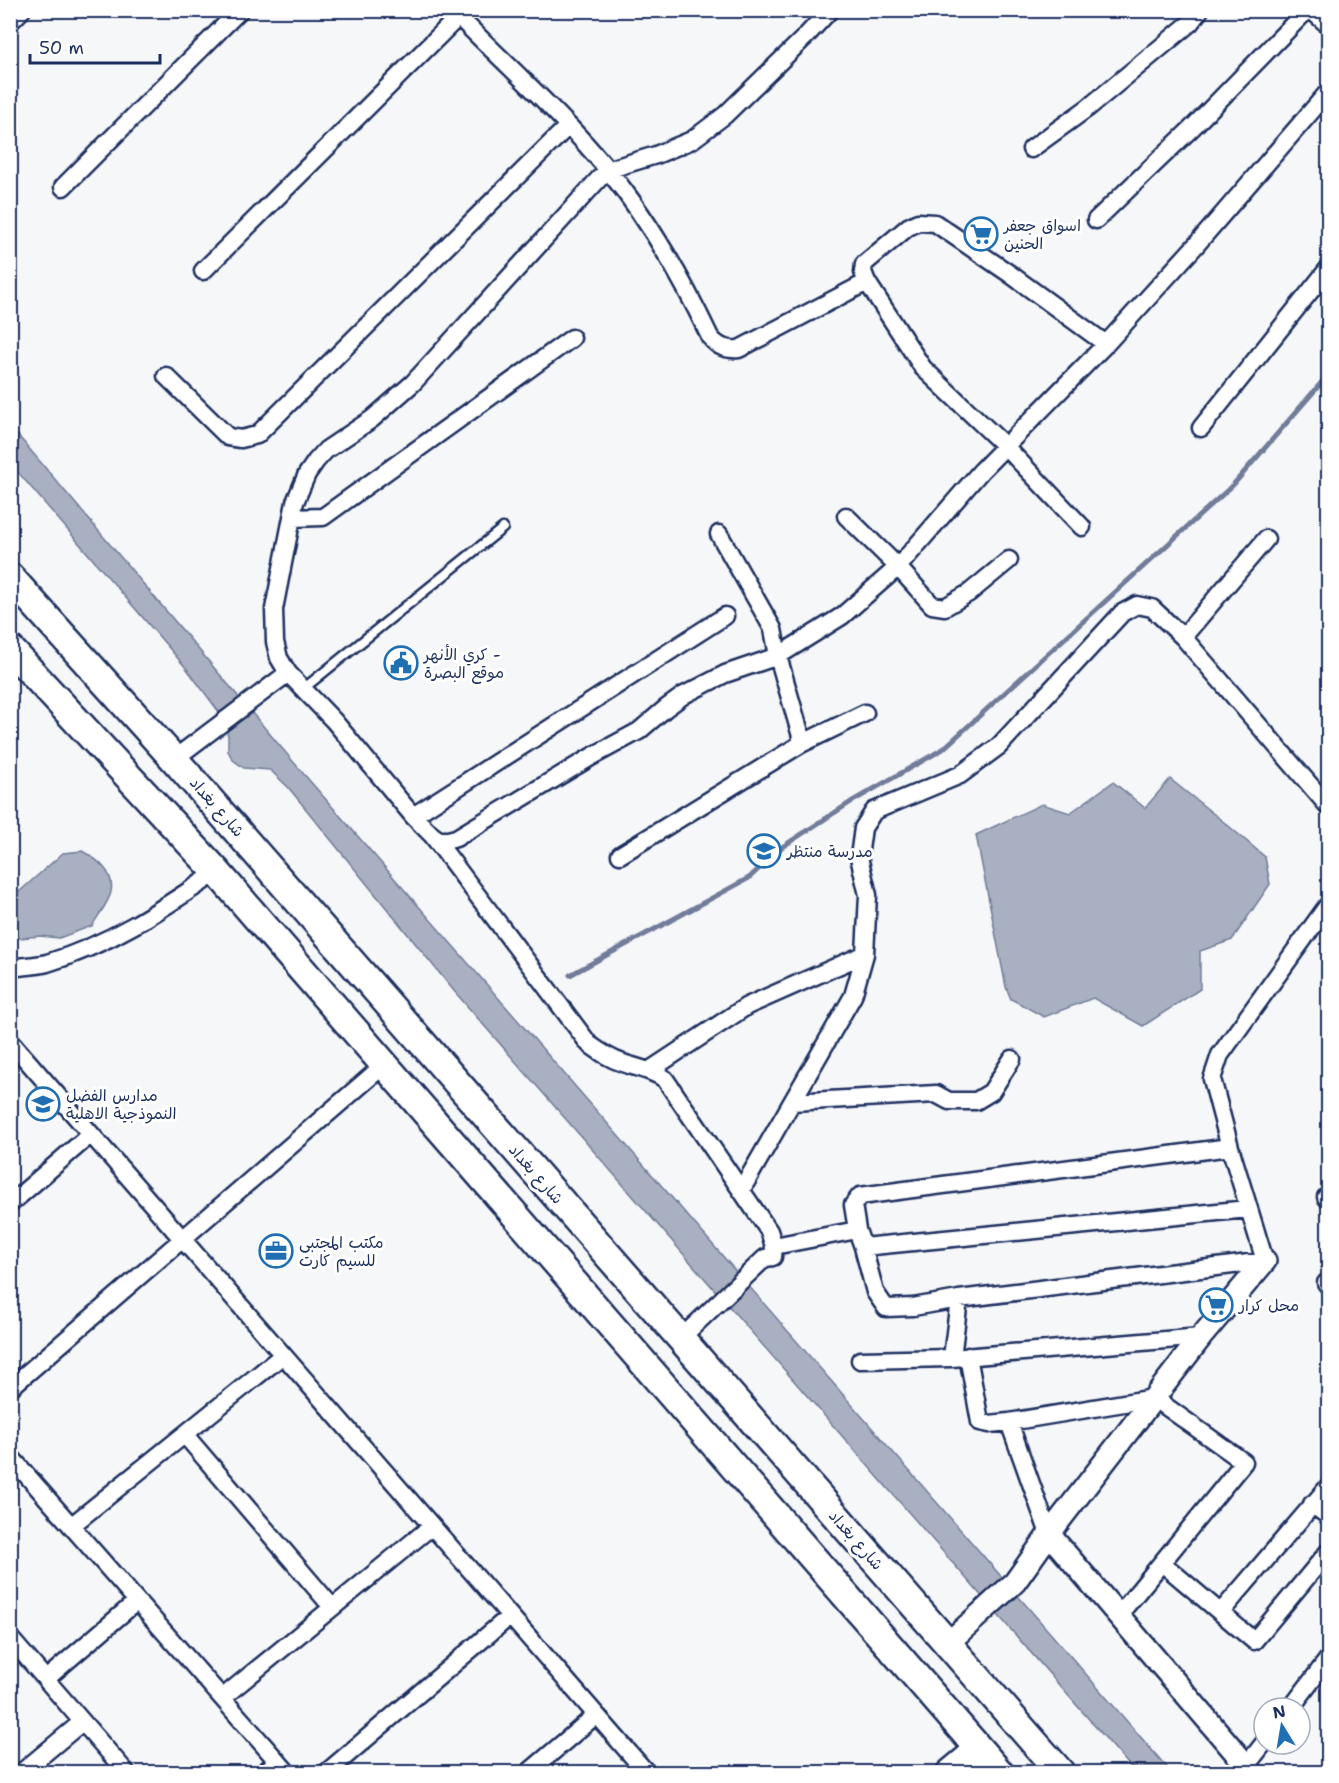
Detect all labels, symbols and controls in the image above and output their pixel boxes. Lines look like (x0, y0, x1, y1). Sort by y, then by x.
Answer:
scale bar (30, 27, 160, 65)
text: 50 m (39, 36, 84, 60)
place label: اسواق جعفر الحنين (1002, 215, 1081, 254)
supermarket icon: اسواق جعفر الحنين (963, 216, 999, 252)
place label: كري الأنهر - موقع البصرة (422, 644, 504, 684)
public building icon: كري الأنهر - موقع البصرة (383, 645, 419, 681)
street label: شارع بغداد (184, 773, 249, 842)
school or university icon: مدرسة منتظر (746, 833, 782, 869)
place label: مدرسة منتظر (785, 841, 873, 862)
place label: مدارس الفضل النموذجية الاهلية (66, 1085, 176, 1124)
school or university icon: مدارس الفضل النموذجية الاهلية (25, 1086, 61, 1122)
street label: شارع بغداد (503, 1140, 568, 1209)
place label: مكتب المجتبى للسيم كارت (299, 1232, 384, 1273)
office icon: مكتب المجتبى للسيم كارت (258, 1233, 294, 1269)
supermarket icon: محل كرار (1198, 1287, 1234, 1323)
place label: محل كرار (1237, 1295, 1299, 1316)
street label: شارع بغداد (823, 1506, 888, 1575)
north arrow (1252, 1696, 1312, 1756)
text: N (1271, 1700, 1287, 1723)

